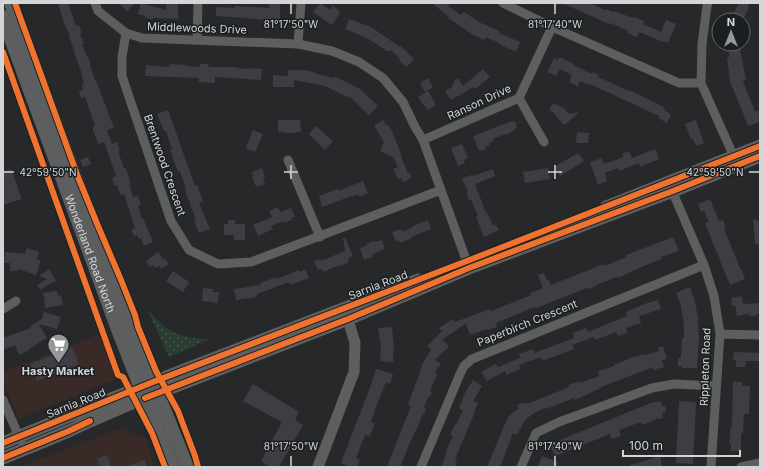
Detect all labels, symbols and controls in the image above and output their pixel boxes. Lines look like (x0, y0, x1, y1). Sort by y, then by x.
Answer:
north arrow (711, 12, 751, 52)
text: N (727, 15, 735, 29)
text: 81°17'50"W (264, 18, 318, 30)
text: 81°17'40"W (528, 18, 582, 30)
street label: Middlewoods Drive (147, 19, 247, 37)
street label: Ranson Drive (445, 81, 513, 123)
street label: Brentwood Crescent (141, 112, 189, 218)
text: 42°59'50"N (20, 166, 76, 178)
text: 42°59'50"N (687, 166, 743, 178)
street label: Wonderland Road North (62, 192, 118, 315)
street label: Sarnia Road (346, 267, 410, 303)
street label: Paperbirch Crescent (475, 296, 580, 350)
street label: Rippleton Road (697, 328, 713, 406)
supermarket icon: Hasty Market (45, 332, 71, 365)
place label: Hasty Market (22, 364, 94, 378)
street label: Sarnia Road (44, 385, 108, 421)
scale bar (623, 432, 740, 458)
text: 100 m (629, 438, 663, 453)
text: 81°17'50"W (264, 440, 318, 452)
text: 81°17'40"W (528, 440, 582, 452)

